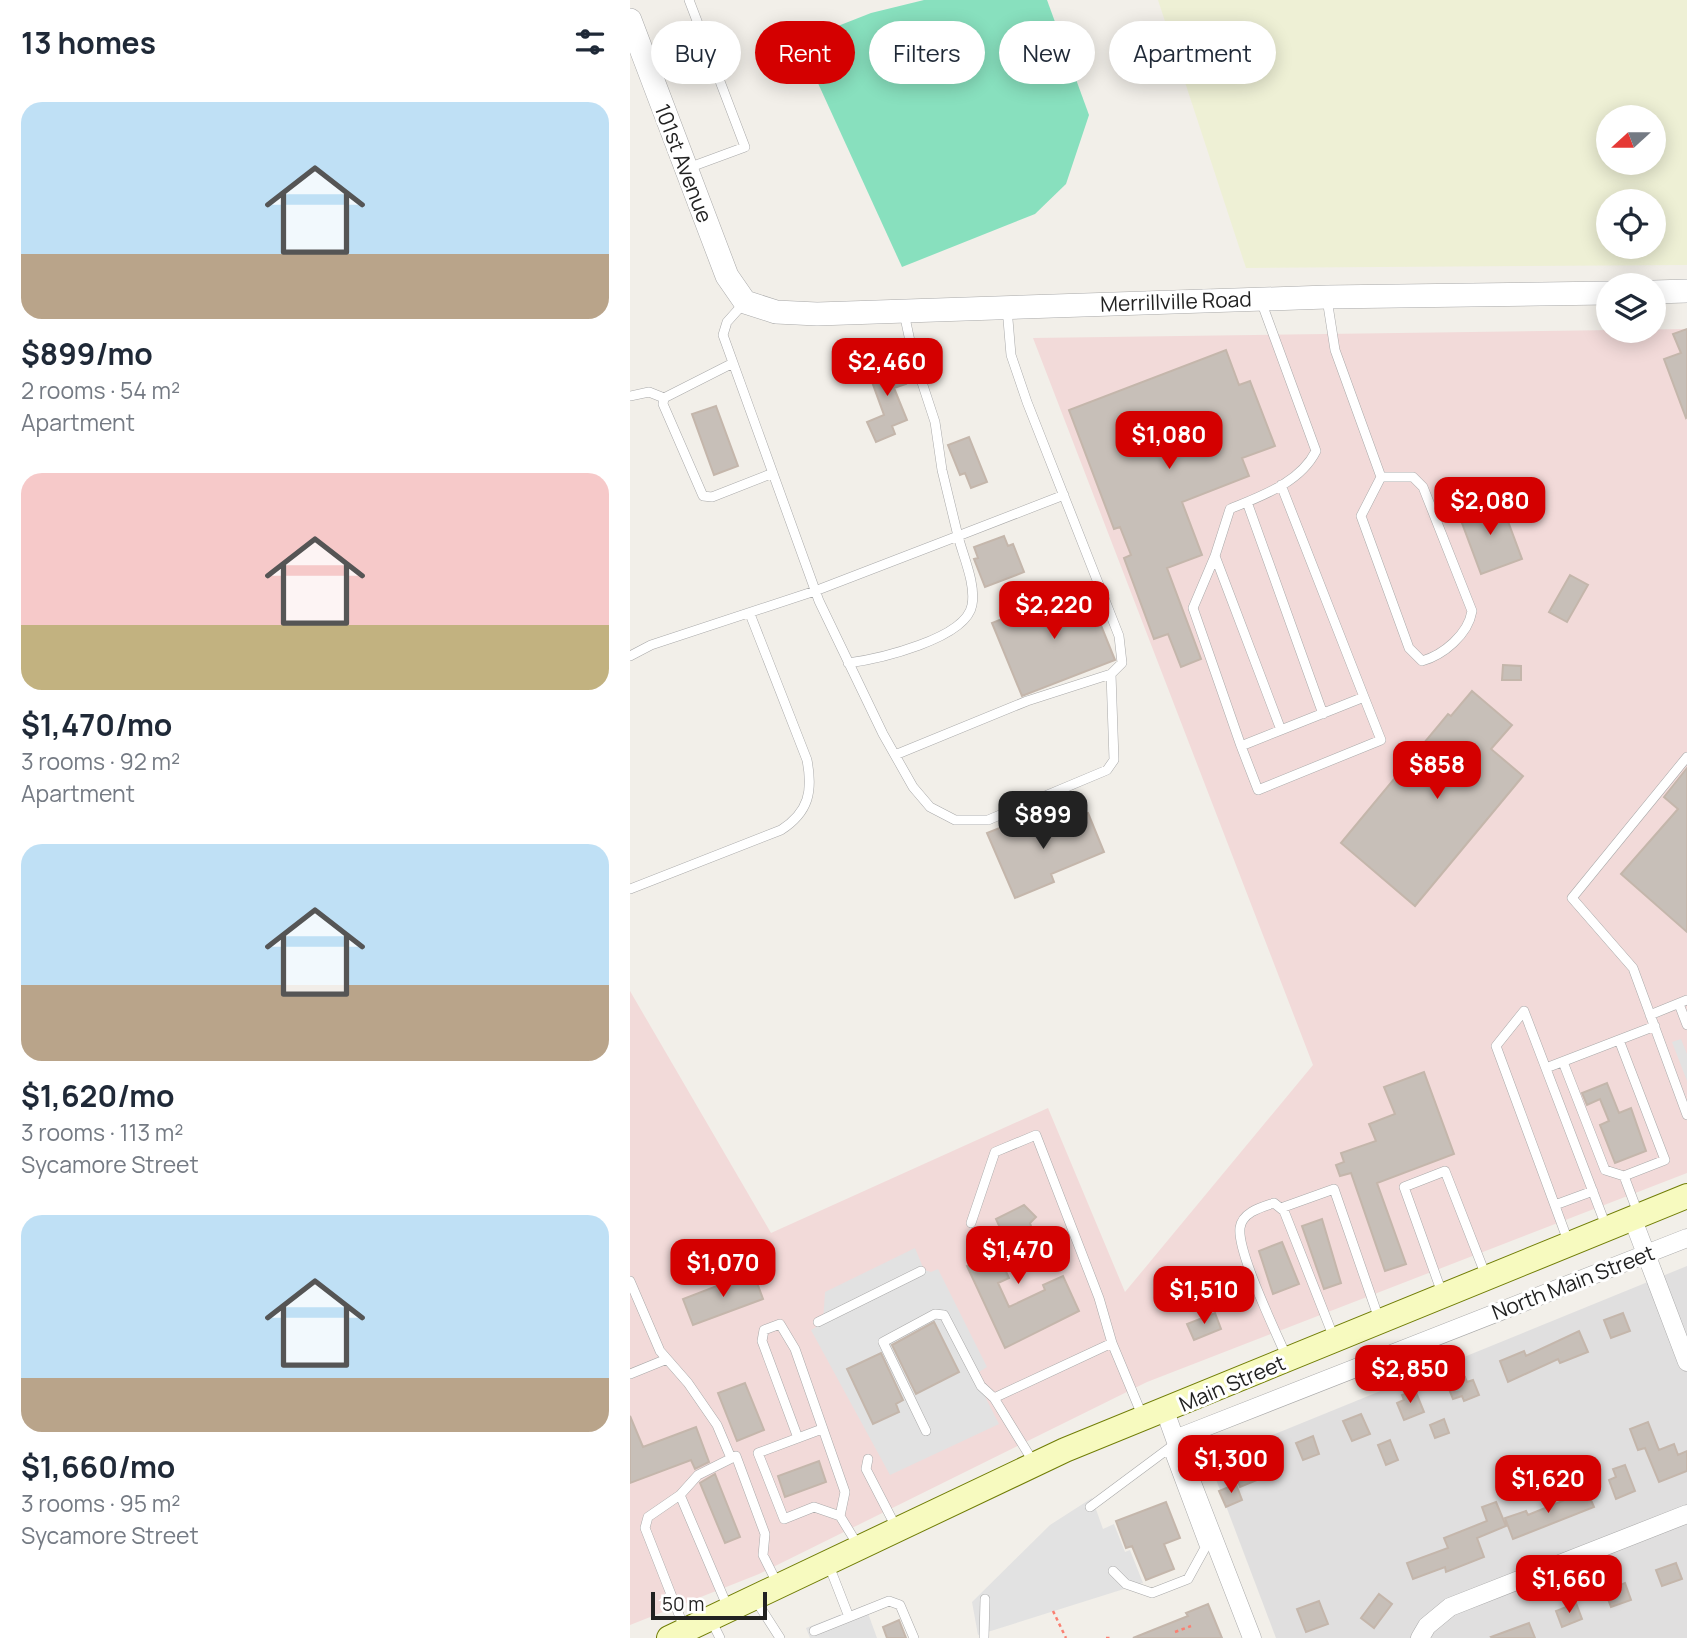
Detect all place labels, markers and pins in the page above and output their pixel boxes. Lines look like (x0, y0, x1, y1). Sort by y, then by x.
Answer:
pin: $2,460 (830, 338, 944, 398)
pin: $1,080 (1112, 412, 1226, 471)
pin: $2,080 (1433, 477, 1547, 537)
pin: $2,220 (997, 582, 1111, 641)
pin: $858 (1396, 742, 1478, 801)
pin: $899 (1002, 792, 1084, 851)
pin: $1,470 (961, 1226, 1075, 1286)
pin: $1,070 (666, 1240, 780, 1299)
pin: $1,510 (1147, 1266, 1261, 1326)
pin: $2,850 (1353, 1346, 1467, 1405)
pin: $1,300 (1174, 1436, 1288, 1495)
pin: $1,620 (1491, 1456, 1605, 1515)
pin: $1,660 (1512, 1556, 1626, 1615)

